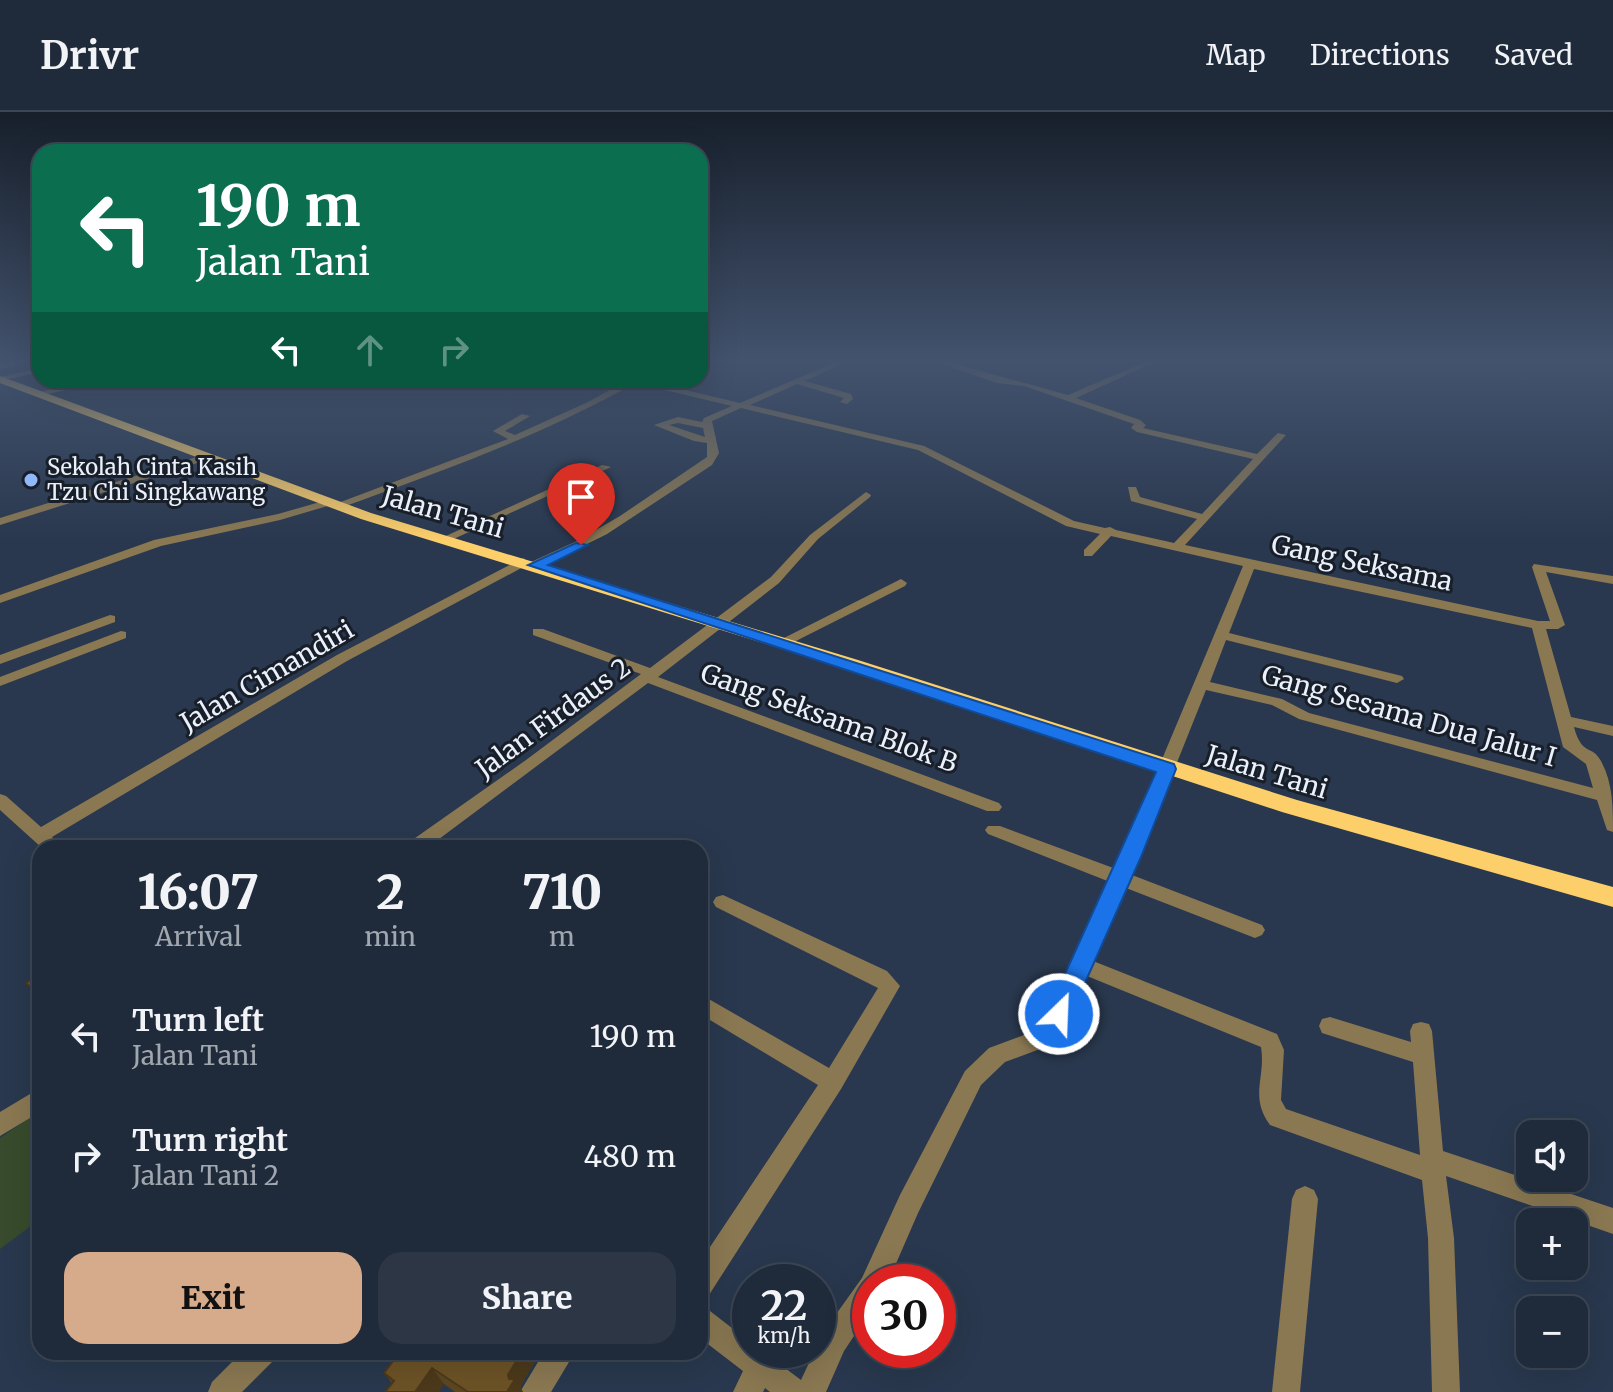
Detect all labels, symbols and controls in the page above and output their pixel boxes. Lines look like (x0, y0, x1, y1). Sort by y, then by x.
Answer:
text: Drivr (40, 32, 139, 79)
text: Map (1206, 37, 1266, 73)
text: Directions (1310, 37, 1450, 73)
text: Saved (1494, 37, 1573, 73)
text: 190 m (196, 171, 361, 241)
icon: left (64, 176, 168, 280)
text: Jalan Tani (196, 240, 370, 285)
icon: left (264, 328, 308, 372)
icon: ahead (348, 328, 392, 372)
icon: right (432, 328, 476, 372)
place label: Sekolah Cinta Kasih Tzu Chi Singkawang (47, 453, 265, 506)
pin (547, 463, 615, 545)
marker: Sekolah Cinta Kasih Tzu Chi Singkawang (22, 471, 40, 489)
icon: arrive (559, 475, 603, 519)
street label: Jalan Tani (377, 478, 508, 545)
street label: Gang Seksama (1269, 527, 1456, 598)
street label: Jalan Cimandiri (173, 613, 359, 739)
street label: Jalan Firdaus 2 (468, 650, 637, 785)
street label: Gang Seksama Blok B (696, 656, 962, 779)
street label: Gang Sesama Dua Jalur I (1258, 658, 1560, 773)
street label: Jalan Tani (1201, 737, 1332, 806)
text: 16:07 (138, 862, 259, 922)
text: 2 (376, 862, 404, 922)
text: 710 (522, 862, 602, 922)
text: Arrival (155, 920, 242, 953)
text: min (365, 920, 416, 953)
text: m (549, 920, 575, 953)
position arrow (1017, 972, 1101, 1056)
text: Turn left (132, 1001, 264, 1039)
icon: left (64, 1014, 108, 1058)
text: 190 m (589, 1017, 676, 1055)
text: Jalan Tani (132, 1039, 258, 1072)
map controls (1516, 1120, 1588, 1368)
button: sound (1516, 1120, 1588, 1192)
text: Turn right (132, 1121, 288, 1159)
icon: right (64, 1134, 108, 1178)
text: 480 m (584, 1137, 676, 1175)
text: Jalan Tani 2 (132, 1159, 279, 1192)
button: + (1516, 1208, 1588, 1280)
button: Exit (64, 1252, 362, 1344)
button: Share (378, 1252, 676, 1344)
speed limit sign: 30 (852, 1264, 956, 1368)
text: 22 (761, 1281, 807, 1331)
button: − (1516, 1296, 1588, 1368)
text: km/h (758, 1323, 810, 1348)

